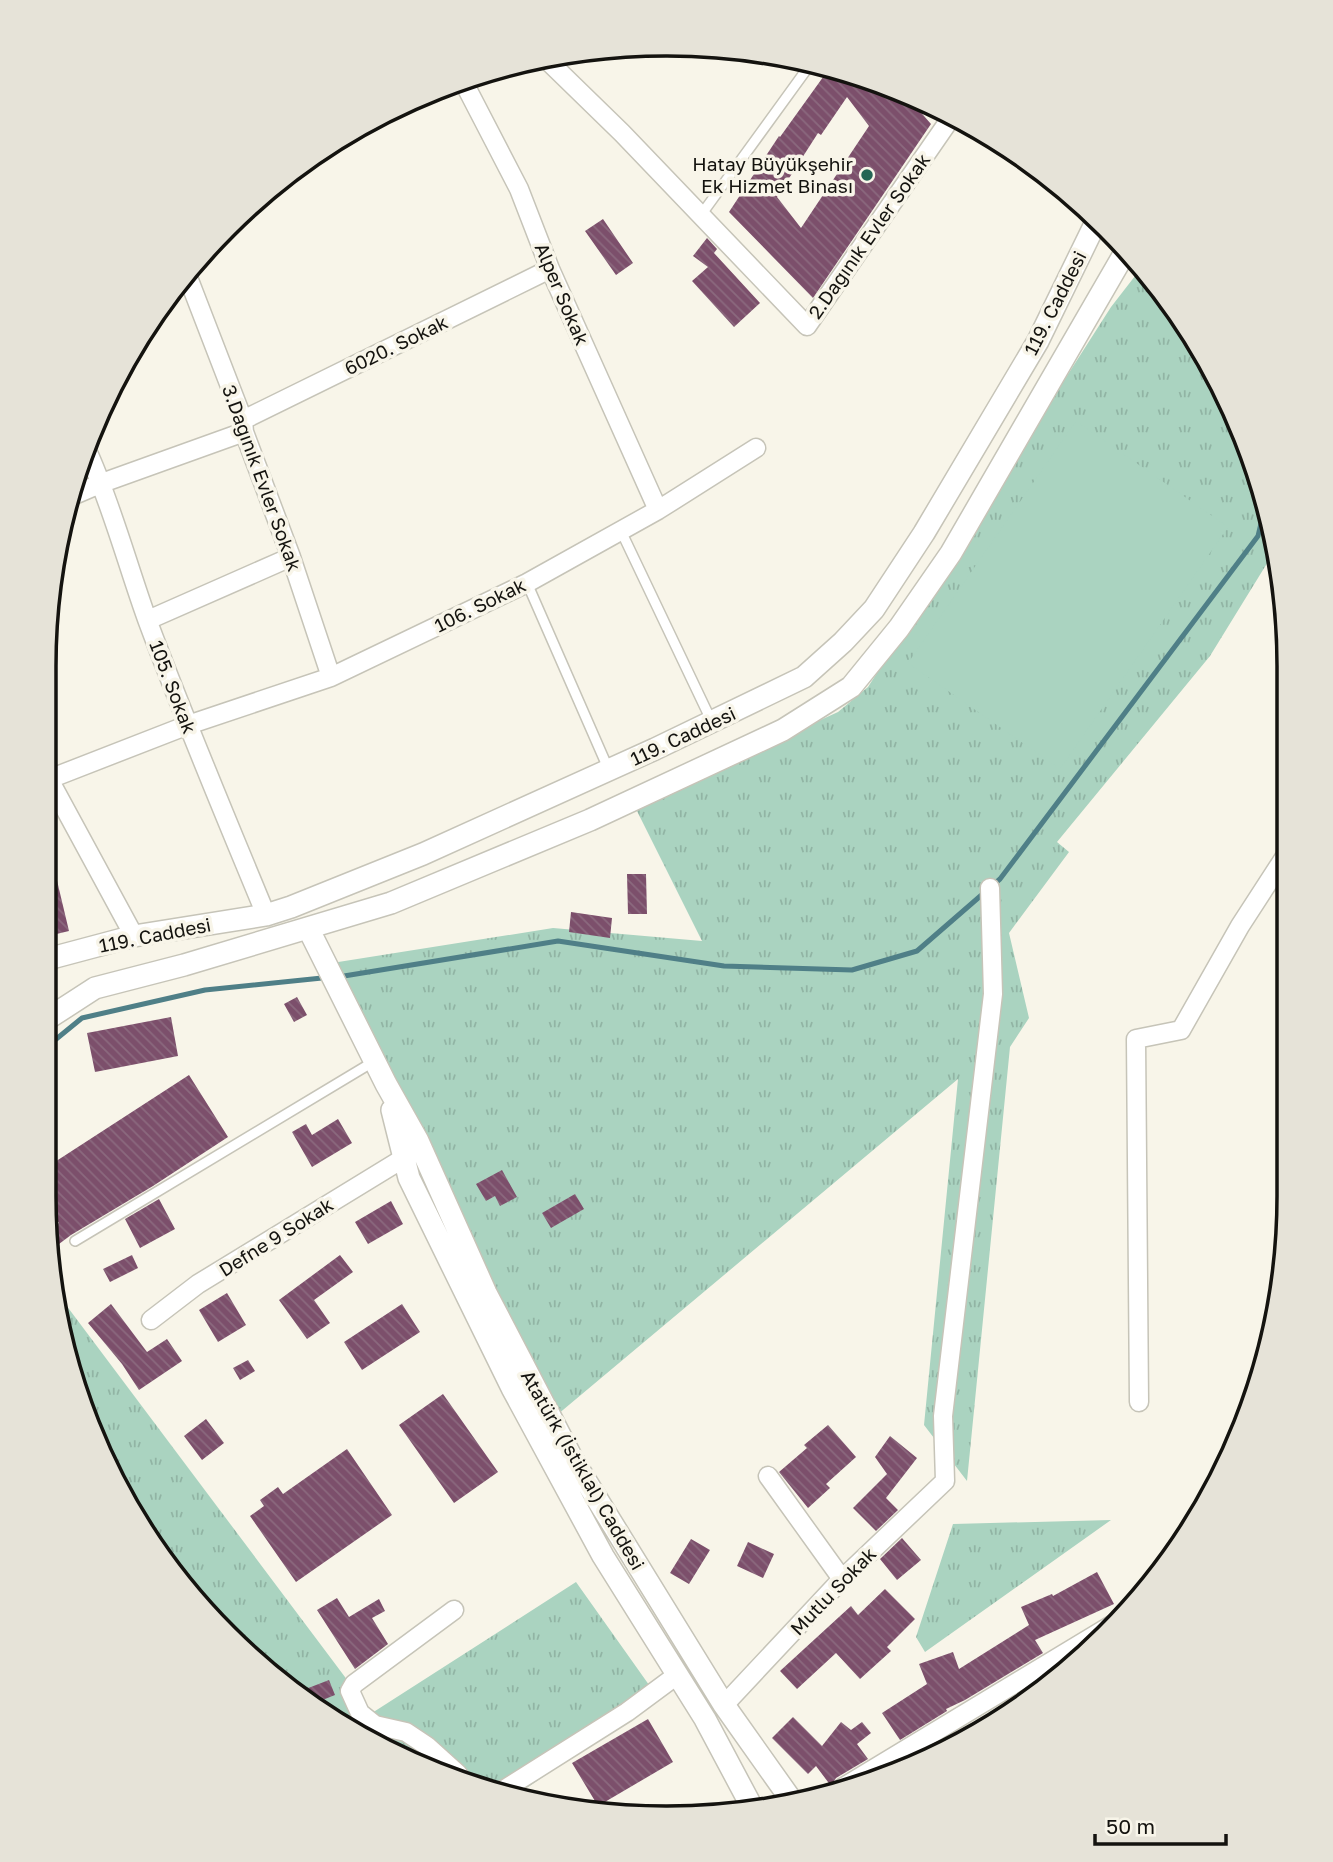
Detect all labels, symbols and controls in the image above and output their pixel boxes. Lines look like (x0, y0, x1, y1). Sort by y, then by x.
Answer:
street label: 2.Dağınık Evler Sokak (803, 148, 935, 323)
place label: Hatay Büyükşehir Ek Hizmet Binası (692, 152, 854, 197)
marker: Hatay Büyükşehir Ek Hizmet Binası (859, 167, 875, 183)
street label: Alper Sokak (531, 239, 594, 349)
street label: 119. Caddesi (1019, 247, 1091, 359)
street label: 6020. Sokak (340, 310, 451, 379)
street label: 3.Dağınık Evler Sokak (218, 382, 307, 574)
street label: 106. Sokak (430, 573, 529, 636)
street label: 105. Sokak (145, 637, 202, 737)
street label: 119. Caddesi (626, 701, 739, 770)
street label: 119. Caddesi (97, 912, 213, 957)
street label: Defne 9 Sokak (214, 1192, 337, 1281)
street label: Atatürk (İstiklal) Caddesi (517, 1366, 650, 1574)
street label: Mutlu Sokak (785, 1542, 880, 1639)
scale bar (1095, 1802, 1226, 1846)
text: 50 m (1106, 1813, 1155, 1839)

